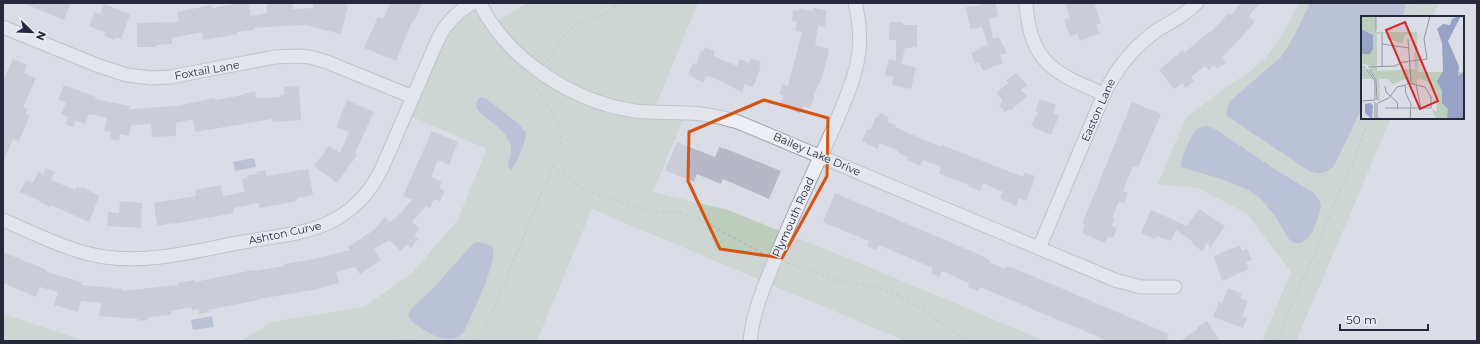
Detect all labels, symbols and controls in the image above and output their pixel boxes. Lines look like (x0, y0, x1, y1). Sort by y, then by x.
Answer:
north arrow (12, 12, 52, 52)
inset map (1361, 16, 1464, 119)
text: N (33, 29, 49, 43)
street label: Foxtail Lane (173, 57, 241, 83)
street label: Easton Lane (1078, 76, 1118, 144)
street label: Bailey Lake Drive (771, 129, 863, 179)
street label: Plymouth Road (769, 175, 817, 259)
street label: Ashton Curve (247, 218, 323, 248)
scale bar (1340, 306, 1428, 332)
text: 50 m (1346, 312, 1377, 327)

